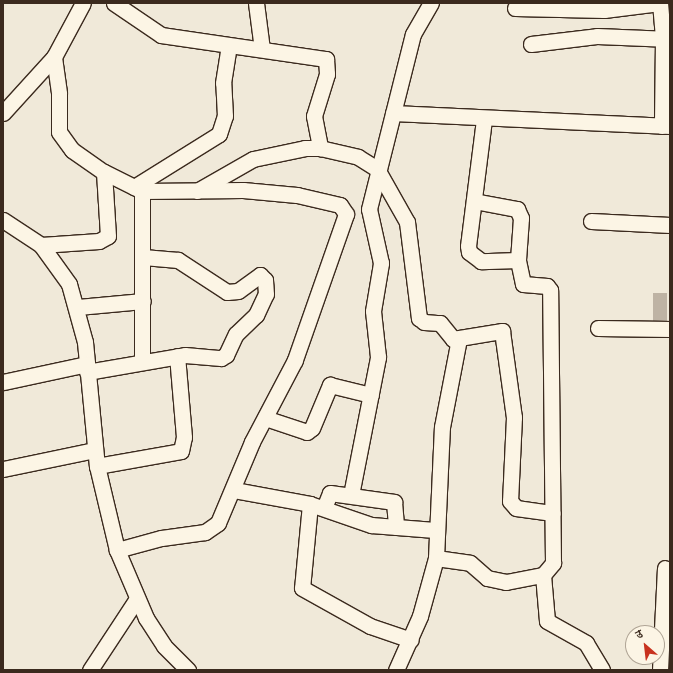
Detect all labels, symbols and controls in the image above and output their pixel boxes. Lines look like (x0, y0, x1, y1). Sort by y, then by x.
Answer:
north arrow (625, 625, 665, 665)
text: उ (633, 627, 646, 644)

